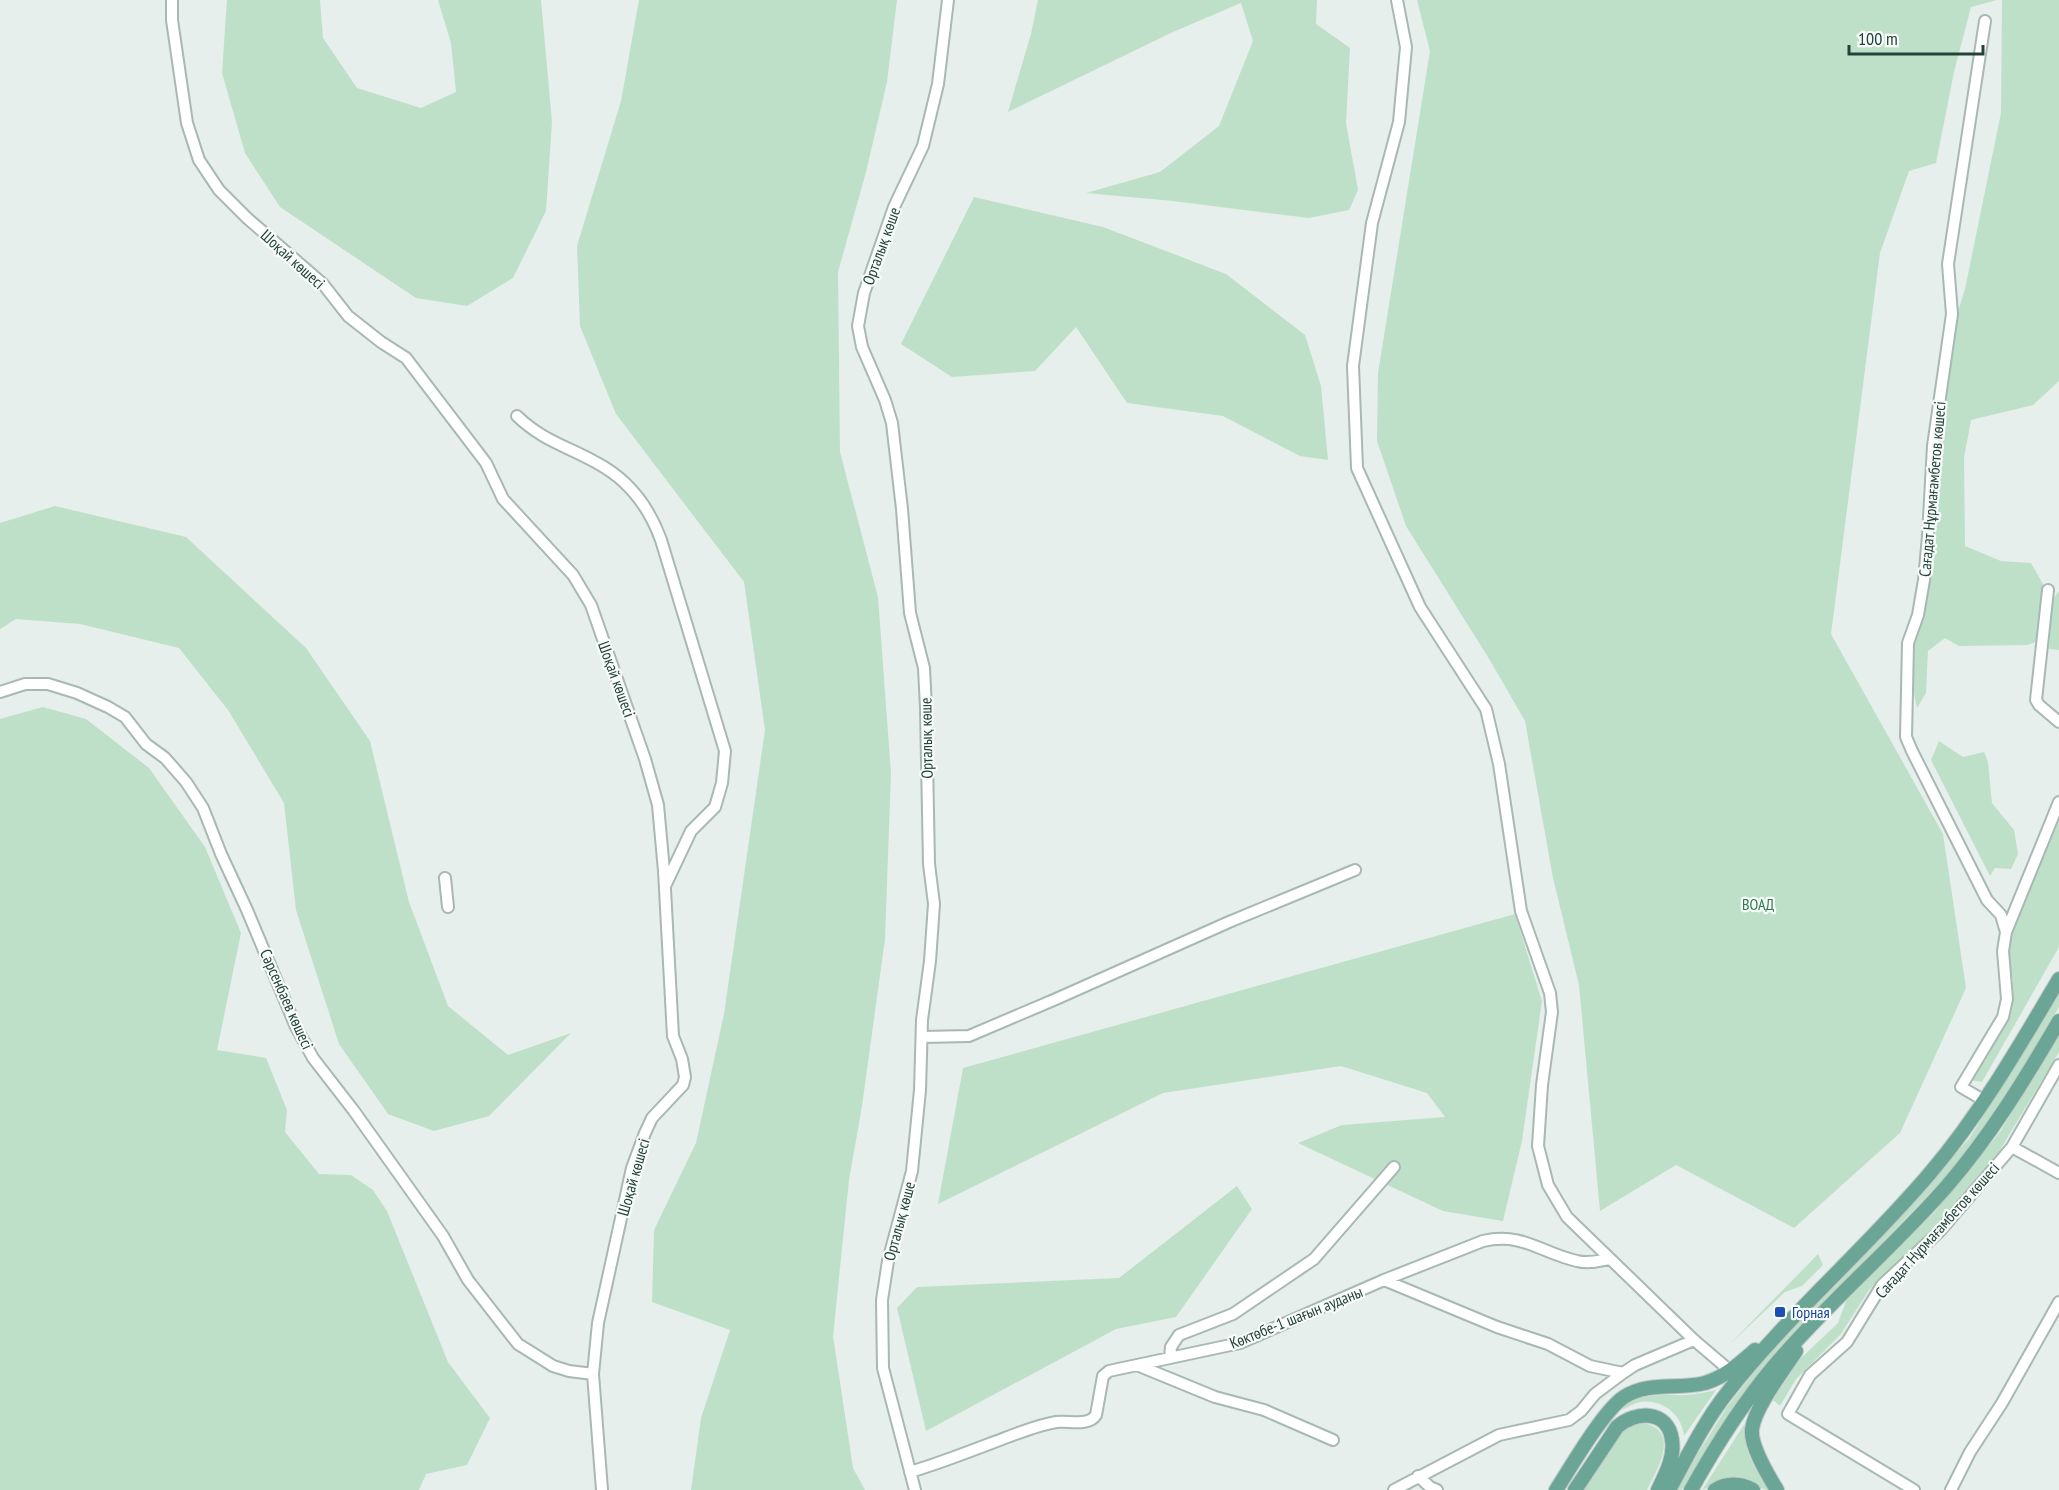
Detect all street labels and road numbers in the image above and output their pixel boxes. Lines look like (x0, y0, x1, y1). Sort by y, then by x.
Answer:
street label: Орталық көше (858, 204, 904, 288)
street label: Шоқай көшесі (257, 225, 329, 293)
street label: Сағадат Нұрмағамбетов көшесі (1914, 400, 1950, 578)
street label: Шоқай көшесі (594, 638, 640, 720)
street label: Орталық көше (915, 697, 937, 779)
street label: Сәрсенбаев көшесі (256, 946, 318, 1052)
street label: Шоқай көшесі (612, 1136, 654, 1218)
street label: Сағадат Нұрмағамбетов көшесі (1871, 1158, 2003, 1302)
street label: Орталық көше (879, 1179, 919, 1263)
street label: Көктөбе-1 шағын ауданы (1227, 1281, 1365, 1353)

